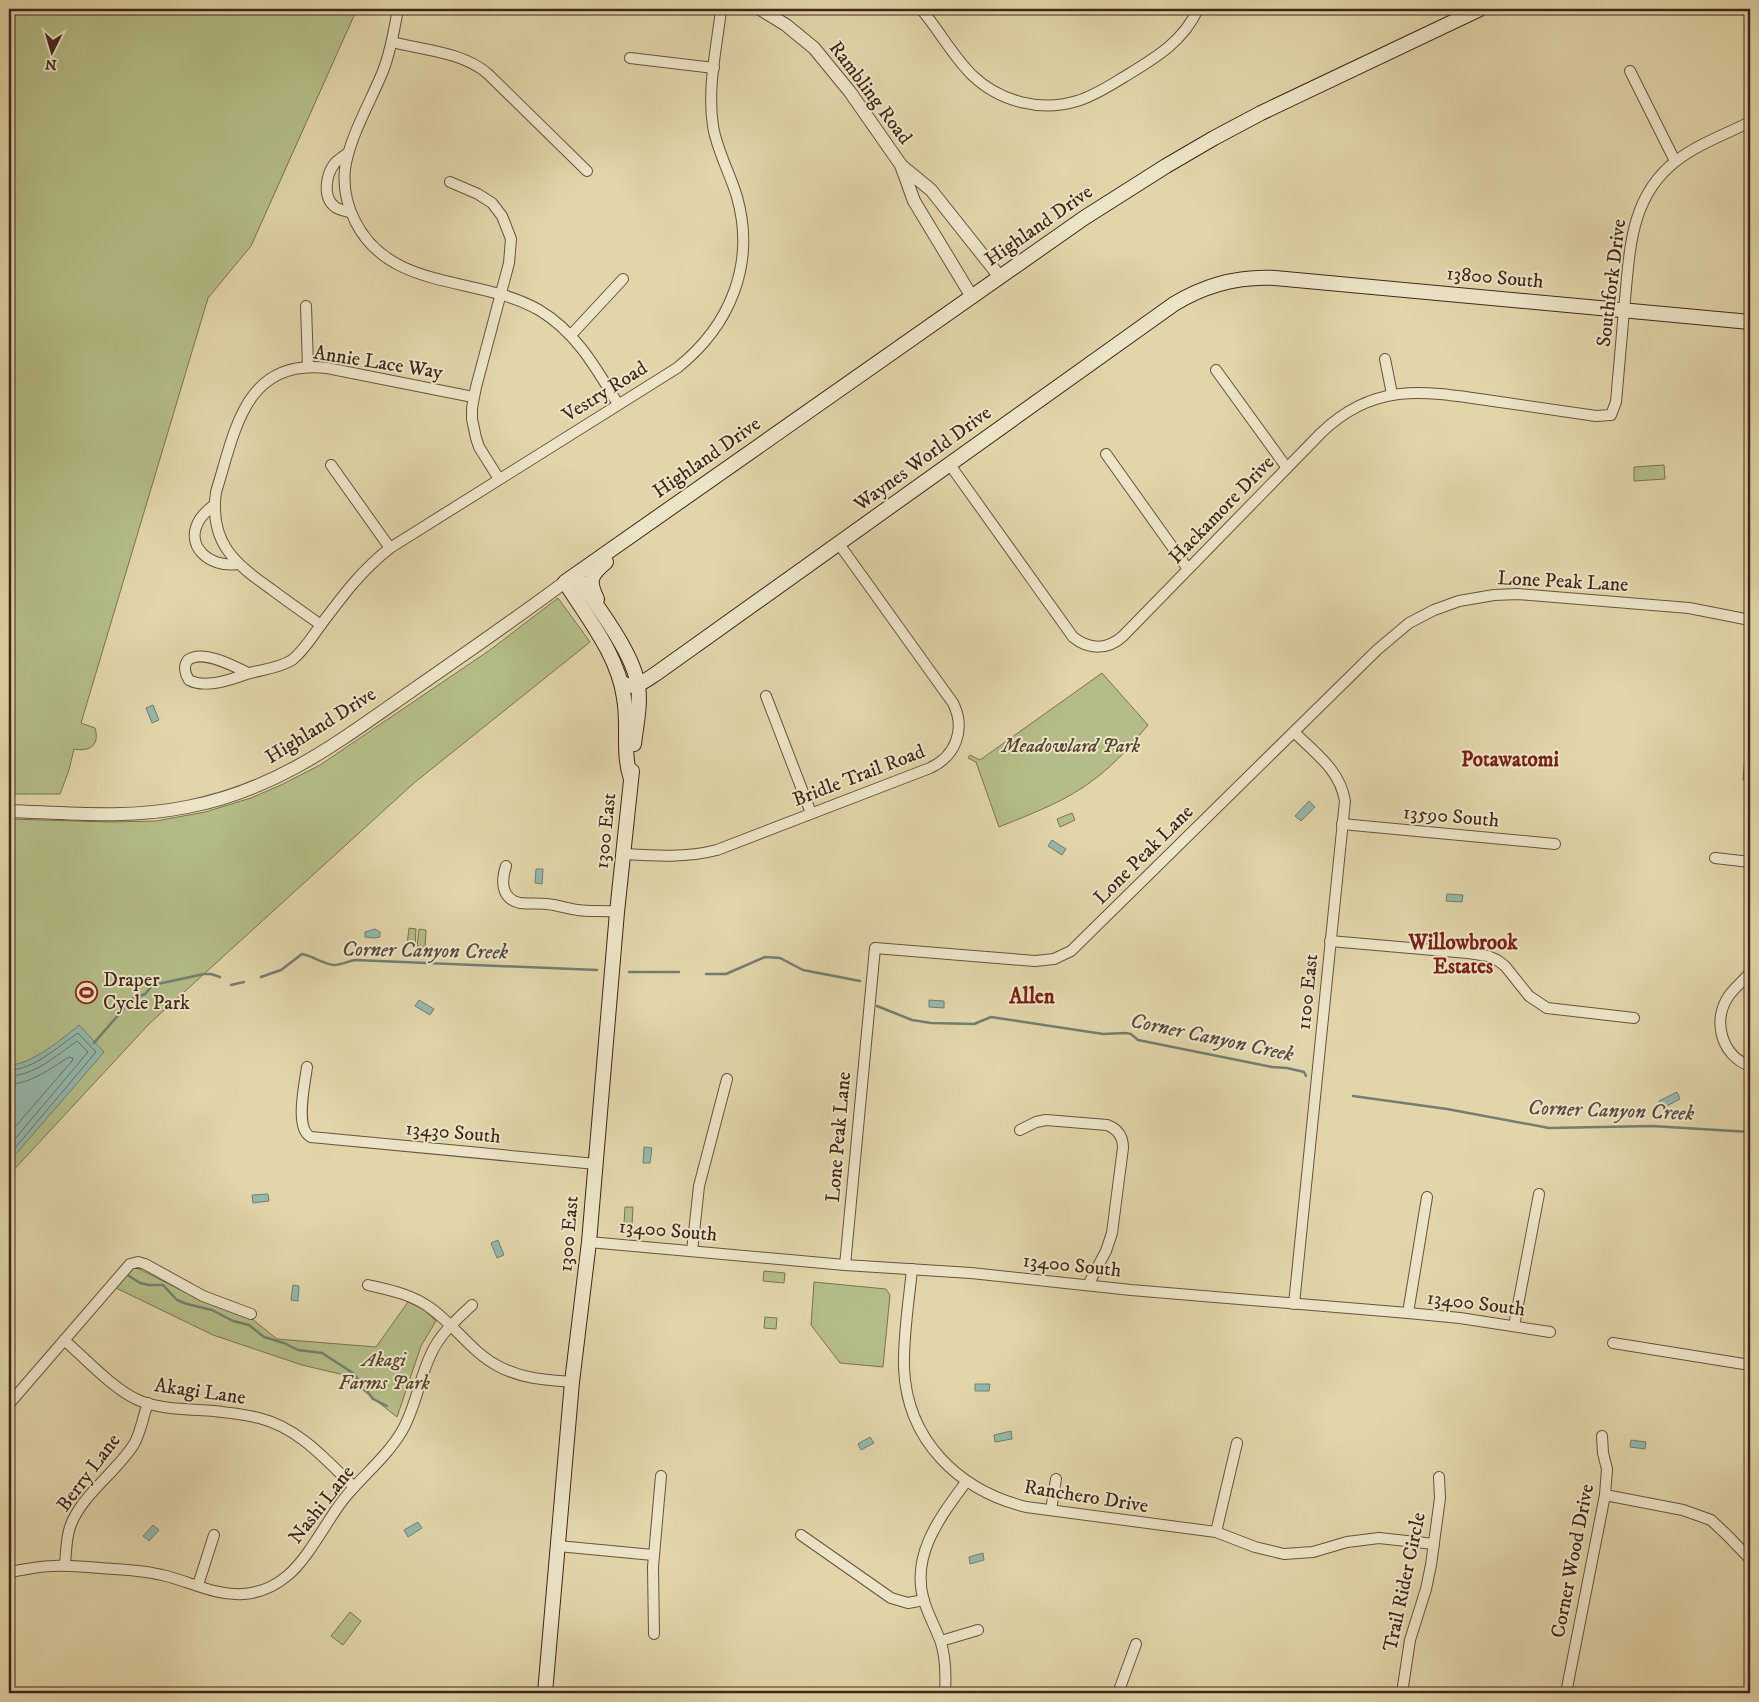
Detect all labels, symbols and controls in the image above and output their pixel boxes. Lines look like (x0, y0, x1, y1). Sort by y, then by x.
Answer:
north arrow (28, 28, 78, 78)
street label: Rambling Road (823, 36, 917, 150)
text: N (44, 54, 57, 73)
street label: Highland Drive (980, 180, 1098, 272)
street label: Southfork Drive (1592, 218, 1632, 348)
street label: 13800 South (1445, 261, 1545, 295)
street label: Annie Lace Way (312, 340, 445, 386)
street label: Vestry Road (557, 356, 652, 428)
street label: Waynes World Drive (849, 401, 997, 518)
street label: Highland Drive (648, 412, 766, 504)
street label: Hackamore Drive (1164, 450, 1280, 570)
street label: Lone Peak Lane (1497, 566, 1629, 598)
street label: Highland Drive (261, 682, 381, 770)
park label: Meadowlard Park (1000, 734, 1141, 759)
street label: Bridle Trail Road (789, 739, 929, 813)
district label: Potawatomi (1461, 747, 1560, 773)
street label: 1300 East (590, 792, 622, 870)
street label: Lone Peak Lane (1089, 800, 1199, 910)
street label: 13590 South (1402, 800, 1501, 834)
district label: Willowbrook Estates (1407, 930, 1518, 980)
water label: Corner Canyon Creek (342, 937, 509, 965)
street label: 1100 East (1292, 953, 1324, 1031)
place label: Draper Cycle Park (103, 968, 190, 1016)
sports icon: Draper Cycle Park (75, 980, 99, 1004)
district label: Allen (1008, 984, 1056, 1010)
water label: Corner Canyon Creek (1128, 1008, 1296, 1068)
street label: Lone Peak Lane (821, 1071, 857, 1203)
water label: Corner Canyon Creek (1527, 1095, 1695, 1127)
street label: 13430 South (404, 1116, 502, 1150)
street label: 1300 East (553, 1195, 585, 1273)
street label: 13400 South (618, 1214, 719, 1248)
street label: 13400 South (1022, 1248, 1123, 1284)
street label: 13400 South (1425, 1286, 1527, 1322)
park label: Akagi Farms Park (338, 1348, 430, 1396)
street label: Akagi Lane (153, 1373, 247, 1411)
street label: Berry Lane (52, 1429, 126, 1517)
street label: Nashi Lane (284, 1461, 360, 1549)
street label: Ranchero Drive (1022, 1475, 1150, 1519)
street label: Corner Wood Drive (1546, 1482, 1600, 1640)
street label: Trail Rider Circle (1378, 1510, 1432, 1654)

